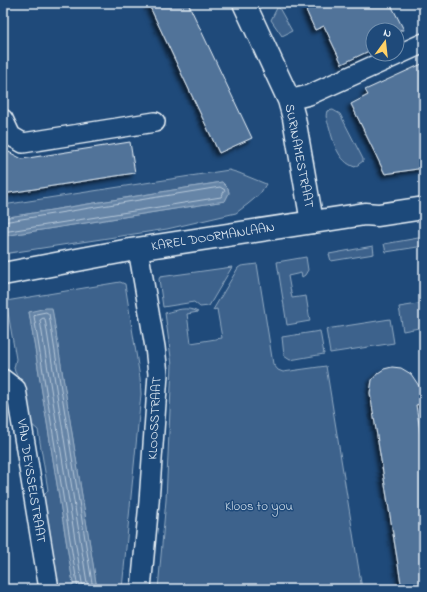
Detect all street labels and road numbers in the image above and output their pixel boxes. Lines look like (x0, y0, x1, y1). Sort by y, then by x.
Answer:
street label: SURINAMESTRAAT (280, 102, 319, 210)
street label: KAREL DOORMANLAAN (150, 218, 276, 256)
street label: KLOOSSTRAAT (143, 376, 167, 460)
street label: VAN DEYSSELSTRAAT (12, 417, 50, 545)

